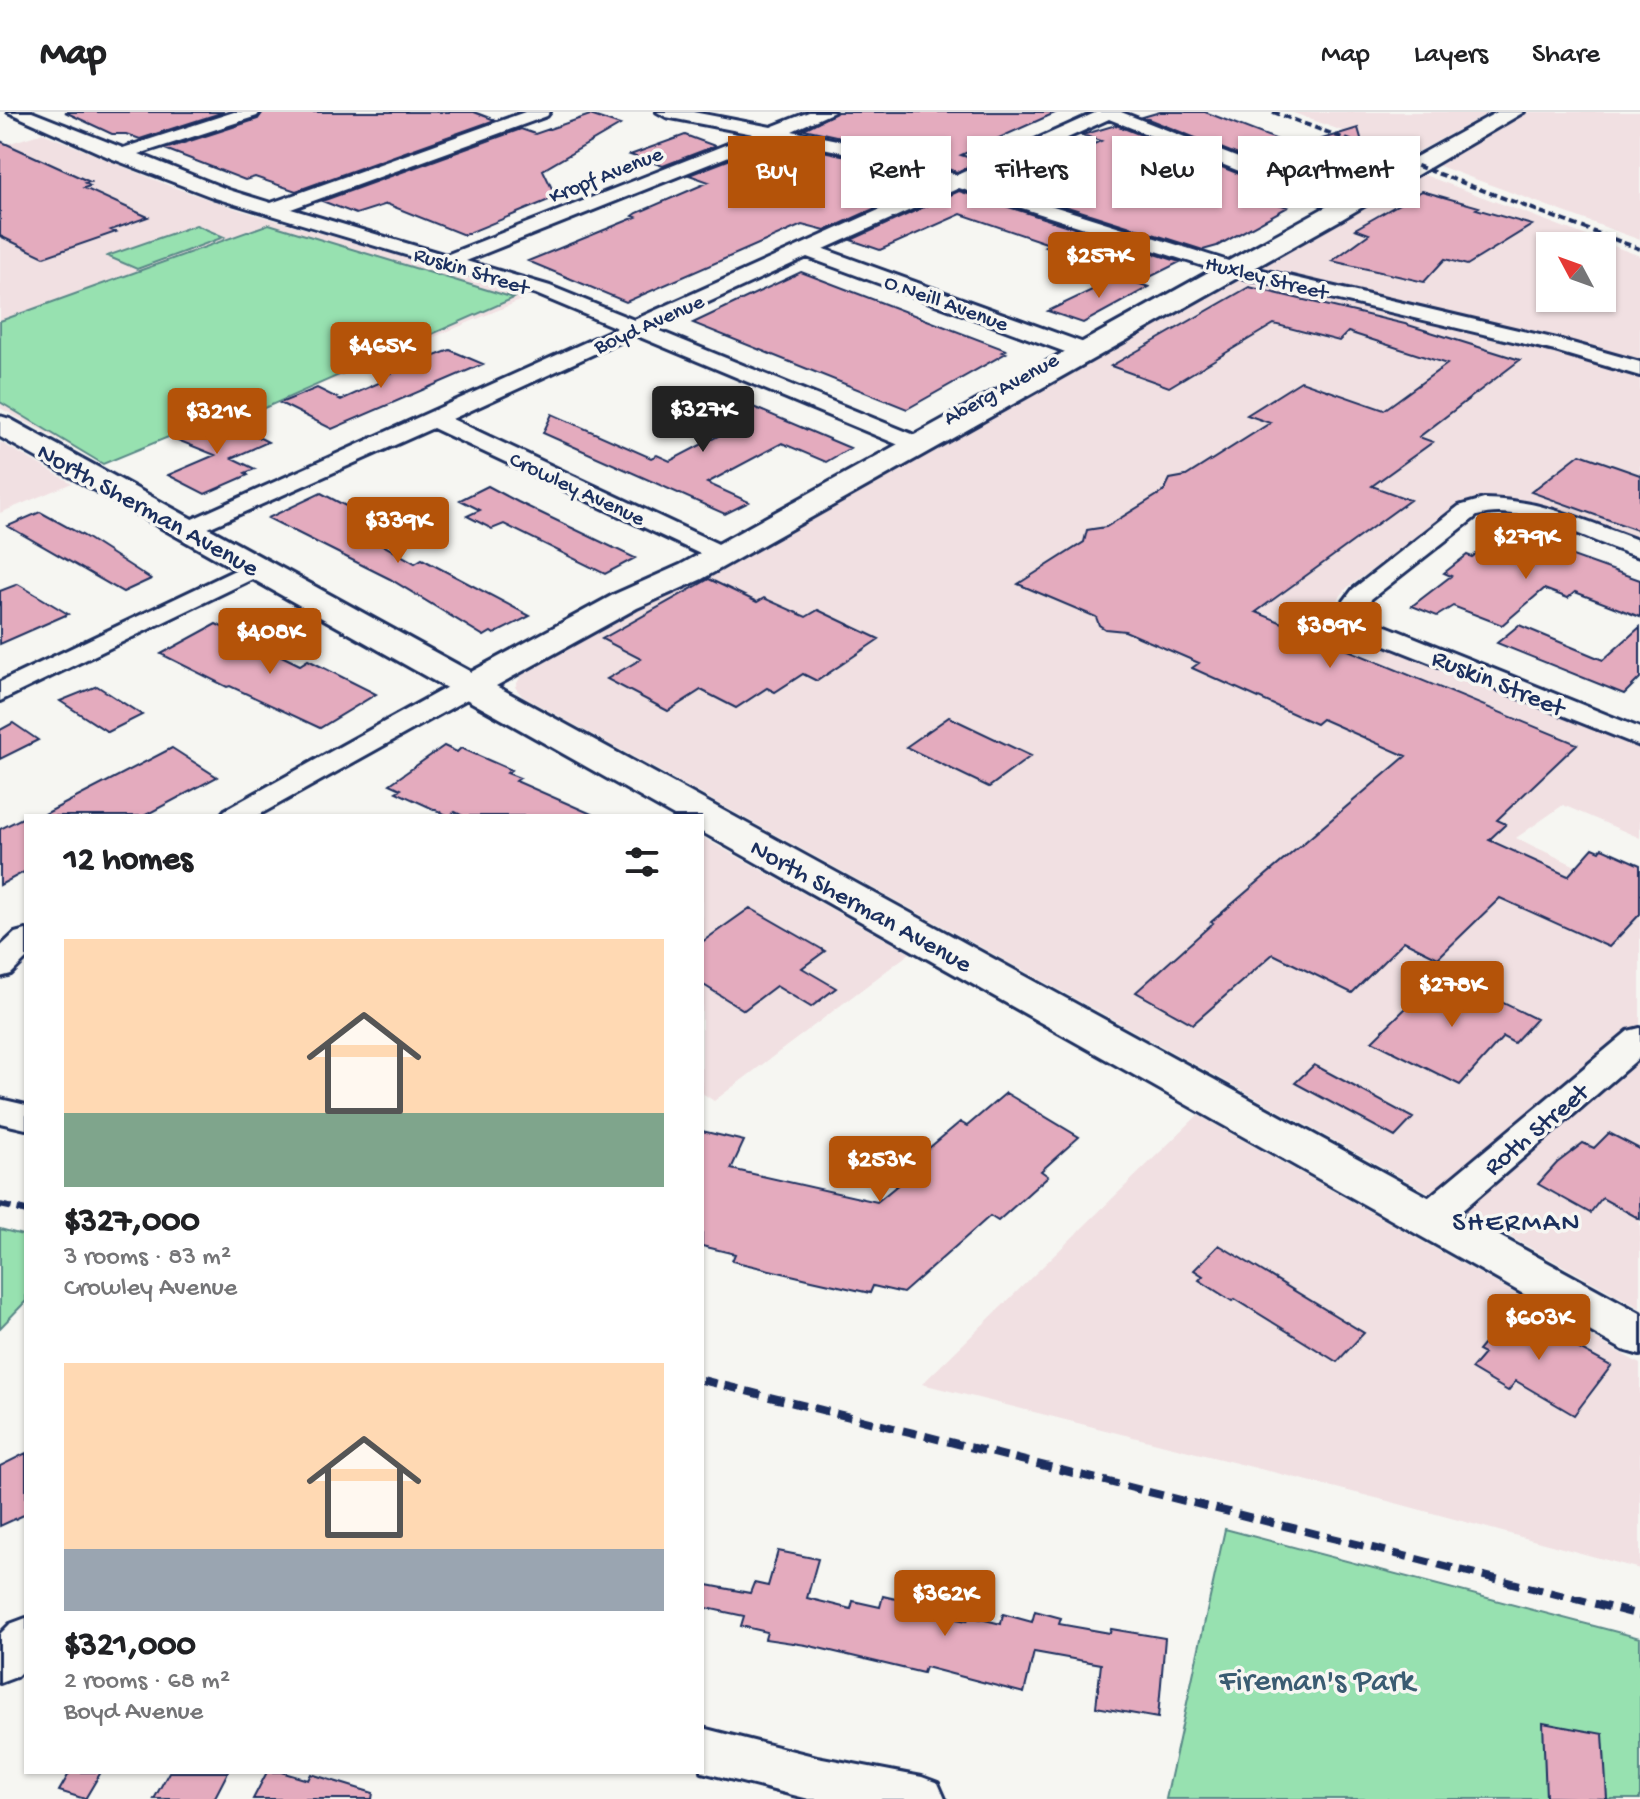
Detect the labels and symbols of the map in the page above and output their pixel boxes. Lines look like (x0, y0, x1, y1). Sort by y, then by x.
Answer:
street label: Kropf Avenue (546, 142, 668, 211)
pin: $257K (1043, 232, 1155, 300)
north arrow (1536, 232, 1616, 312)
street label: Ruskin Street (410, 243, 533, 303)
street label: Huxley Street (1202, 252, 1332, 308)
street label: O Neill Avenue (880, 270, 1012, 339)
street label: Boyd Avenue (590, 290, 709, 362)
pin: $465K (325, 322, 437, 390)
street label: Aberg Avenue (940, 348, 1065, 433)
pin: $327K (647, 386, 759, 454)
pin: $321K (161, 388, 273, 456)
street label: North Sherman Avenue (31, 438, 264, 586)
street label: Crowley Avenue (504, 448, 649, 534)
pin: $339K (342, 497, 454, 565)
pin: $279K (1470, 513, 1582, 581)
pin: $389K (1274, 602, 1386, 670)
pin: $408K (214, 608, 326, 676)
street label: Ruskin Street (1426, 644, 1570, 727)
street label: North Sherman Avenue (744, 834, 977, 982)
pin: $278K (1396, 961, 1508, 1029)
street label: Roth Street (1479, 1077, 1598, 1184)
pin: $253K (824, 1136, 936, 1204)
district label: SHERMAN (1452, 1208, 1582, 1241)
pin: $603K (1483, 1294, 1595, 1362)
pin: $362K (889, 1570, 1001, 1638)
park label: Fireman's Park (1218, 1664, 1417, 1702)

